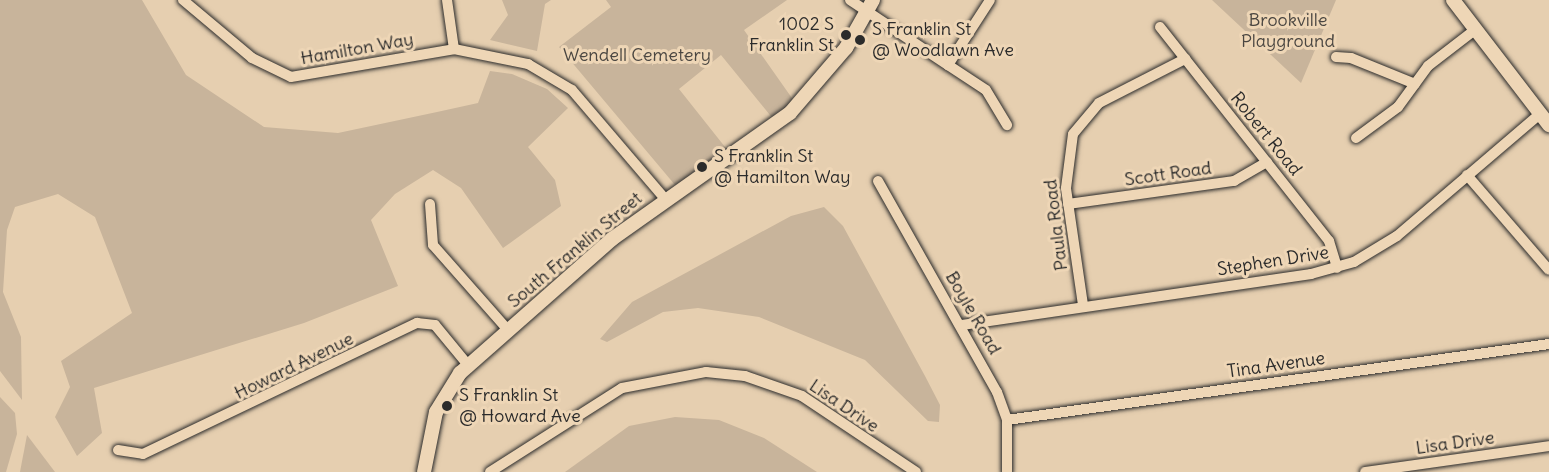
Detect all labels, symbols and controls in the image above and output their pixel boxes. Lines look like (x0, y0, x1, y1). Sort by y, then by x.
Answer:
park label: Brookville Playground (1241, 10, 1335, 52)
place label: 1002 S Franklin St (749, 14, 834, 57)
place label: S Franklin St @ Woodlawn Ave (872, 19, 1014, 62)
street label: Hamilton Way (299, 28, 415, 70)
marker: 1002 S Franklin St (839, 28, 853, 42)
marker: S Franklin St @ Woodlawn Ave (853, 33, 867, 47)
park label: Wendell Cemetery (563, 44, 711, 66)
street label: Robert Road (1226, 88, 1306, 180)
place label: S Franklin St @ Hamilton Way (714, 146, 850, 188)
street label: Scott Road (1123, 157, 1213, 191)
marker: S Franklin St @ Hamilton Way (695, 160, 709, 174)
street label: Paula Road (1040, 178, 1072, 272)
street label: South Franklin Street (503, 188, 647, 312)
street label: Stephen Drive (1216, 242, 1330, 280)
street label: Boyle Road (941, 268, 1005, 358)
street label: Howard Avenue (231, 328, 357, 404)
street label: Tina Avenue (1226, 347, 1326, 383)
street label: Lisa Drive (805, 375, 883, 437)
place label: S Franklin St @ Howard Ave (459, 385, 581, 428)
marker: S Franklin St @ Howard Ave (440, 399, 454, 413)
street label: Lisa Drive (1414, 427, 1496, 459)

